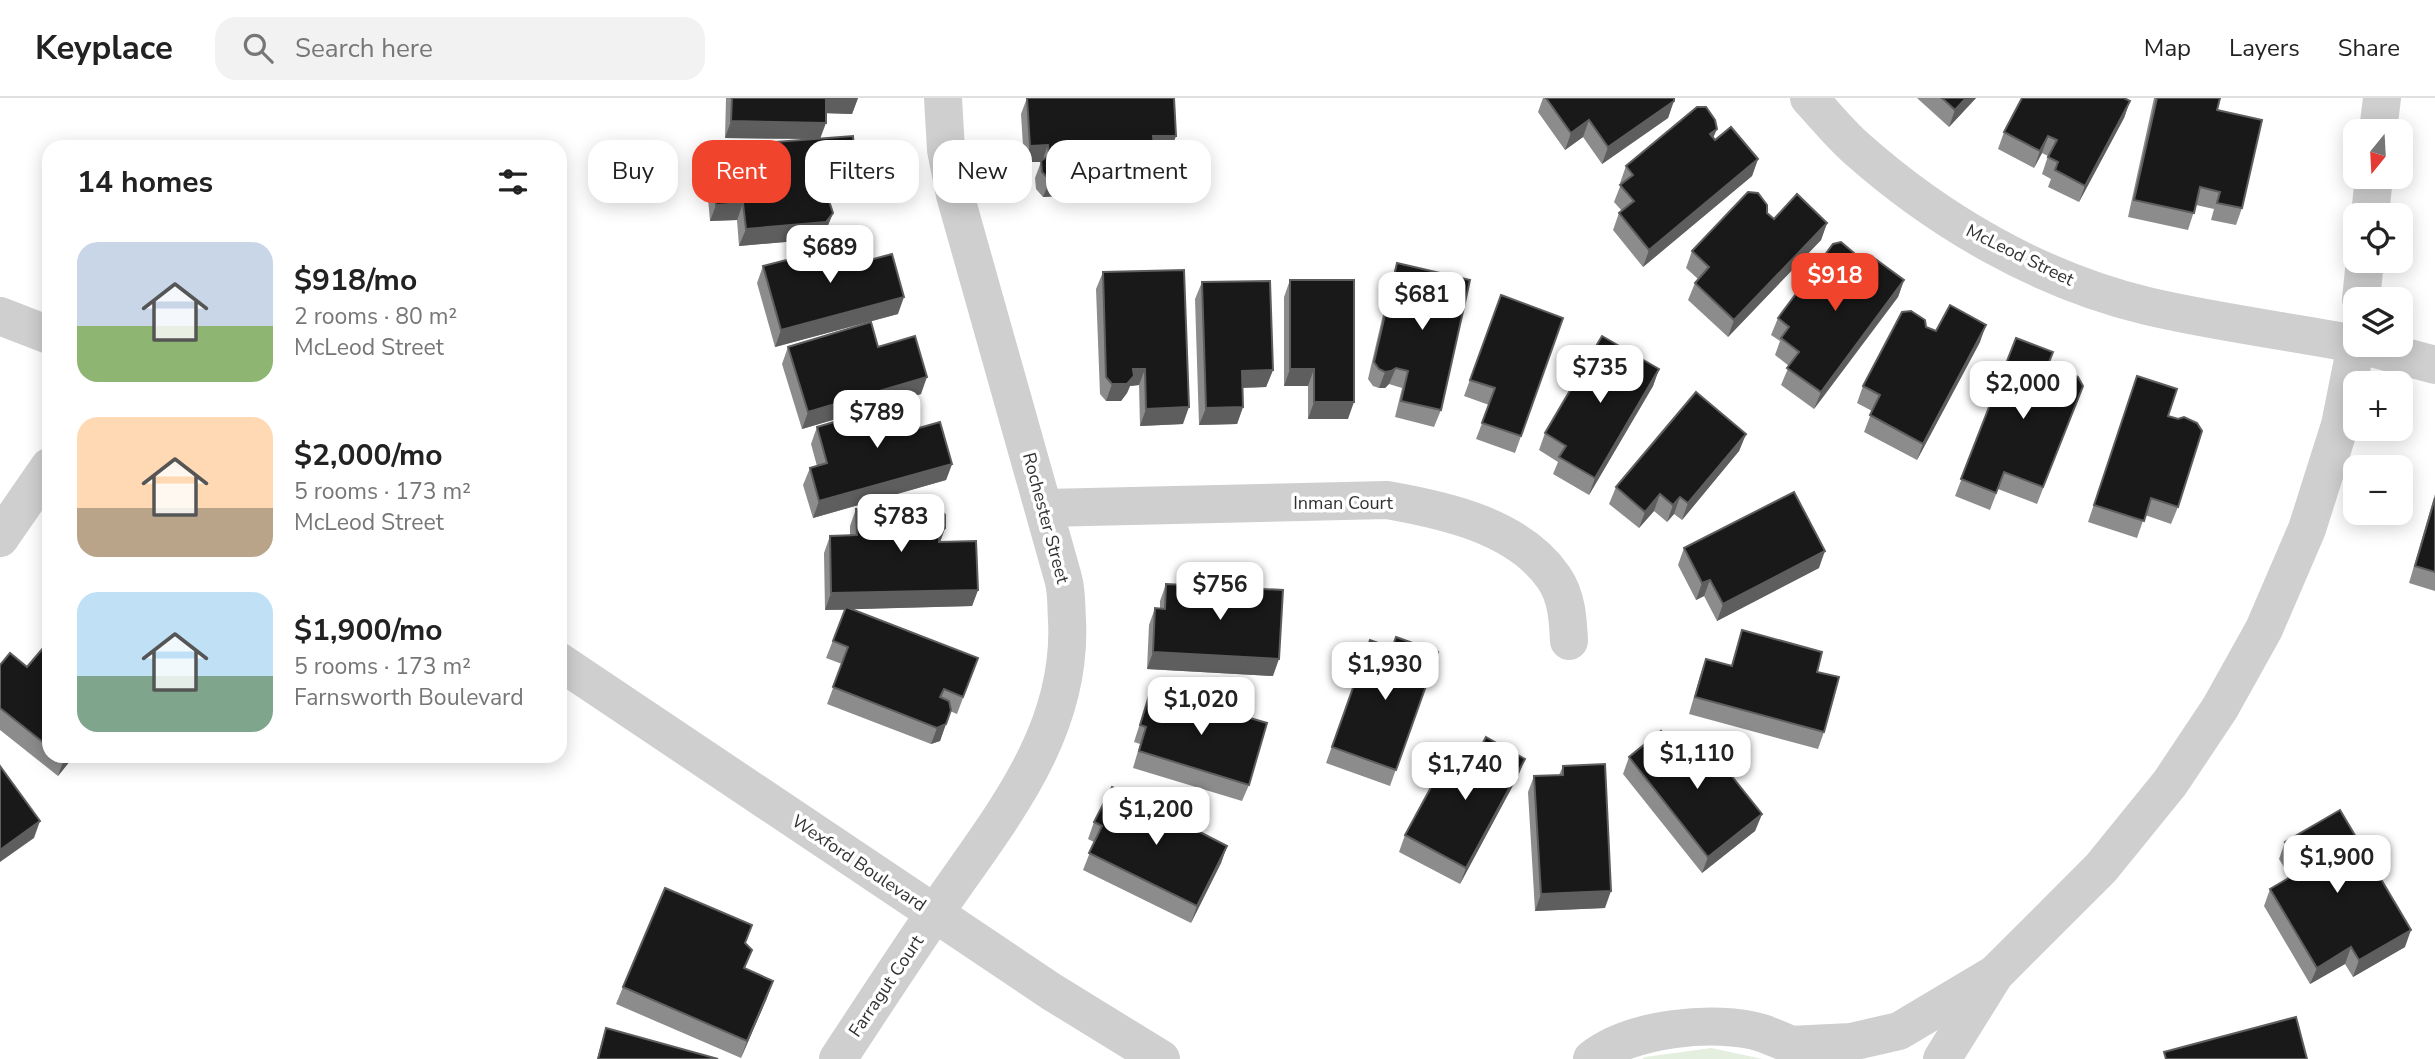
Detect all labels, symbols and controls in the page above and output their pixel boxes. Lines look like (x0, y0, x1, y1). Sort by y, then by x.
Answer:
search box (215, 17, 705, 80)
text: Keyplace (35, 26, 173, 71)
icon: search (239, 29, 277, 67)
text: Search here (295, 31, 433, 66)
text: Map (2144, 32, 2191, 64)
text: Layers (2229, 32, 2300, 64)
text: Share (2338, 32, 2400, 64)
north arrow (2343, 119, 2413, 189)
map controls (2343, 119, 2413, 525)
chip: Buy (588, 140, 678, 203)
chip: Rent (692, 140, 791, 203)
chip: Filters (805, 140, 919, 203)
chip: New (933, 140, 1032, 203)
chip: Apartment (1046, 140, 1211, 203)
text: 14 homes (77, 162, 213, 203)
icon: filters (494, 163, 532, 201)
button: locate (2343, 203, 2413, 273)
street label: McLeod Street (1962, 219, 2079, 292)
pin: $689 (789, 226, 871, 285)
text: $689 (802, 232, 858, 263)
pin: $918 (1794, 254, 1876, 313)
text: $918/mo (294, 260, 417, 301)
text: $918 (1807, 260, 1863, 291)
icon: home (133, 270, 217, 354)
pin: $681 (1381, 272, 1463, 332)
text: $681 (1394, 279, 1450, 310)
button: layers (2343, 287, 2413, 357)
text: 2 rooms · 80 m² (294, 301, 457, 332)
text: McLeod Street (294, 332, 444, 363)
pin: $735 (1559, 345, 1641, 405)
text: $735 (1572, 352, 1628, 383)
pin: $2,000 (1966, 362, 2080, 421)
text: $2,000 (1986, 368, 2060, 399)
button: + (2343, 371, 2413, 441)
pin: $789 (836, 390, 918, 450)
text: $789 (849, 397, 905, 428)
text: $2,000/mo (294, 435, 443, 476)
icon: home (133, 445, 217, 529)
street label: Rochester Street (1017, 450, 1075, 587)
button: − (2343, 455, 2413, 525)
text: 5 rooms · 173 m² (294, 476, 471, 507)
street label: Inman Court (1293, 491, 1393, 515)
pin: $783 (860, 494, 942, 554)
text: $783 (873, 501, 929, 532)
text: McLeod Street (294, 507, 444, 538)
pin: $756 (1179, 562, 1261, 622)
text: $756 (1192, 569, 1248, 600)
text: $1,900/mo (294, 610, 443, 651)
icon: home (133, 620, 217, 704)
pin: $1,930 (1328, 642, 1442, 702)
text: $1,930 (1348, 649, 1422, 680)
text: 5 rooms · 173 m² (294, 651, 471, 682)
pin: $1,020 (1144, 678, 1258, 737)
text: Farnsworth Boulevard (294, 682, 524, 713)
text: $1,020 (1164, 684, 1238, 715)
pin: $1,110 (1640, 732, 1754, 791)
text: $1,110 (1660, 738, 1734, 769)
pin: $1,740 (1408, 742, 1522, 802)
text: $1,740 (1428, 749, 1502, 780)
pin: $1,200 (1099, 788, 1213, 847)
text: $1,200 (1119, 794, 1193, 825)
street label: Wexford Boulevard (787, 809, 931, 917)
pin: $1,900 (2280, 836, 2394, 895)
text: $1,900 (2300, 842, 2374, 873)
street label: Farragut Court (843, 930, 929, 1042)

